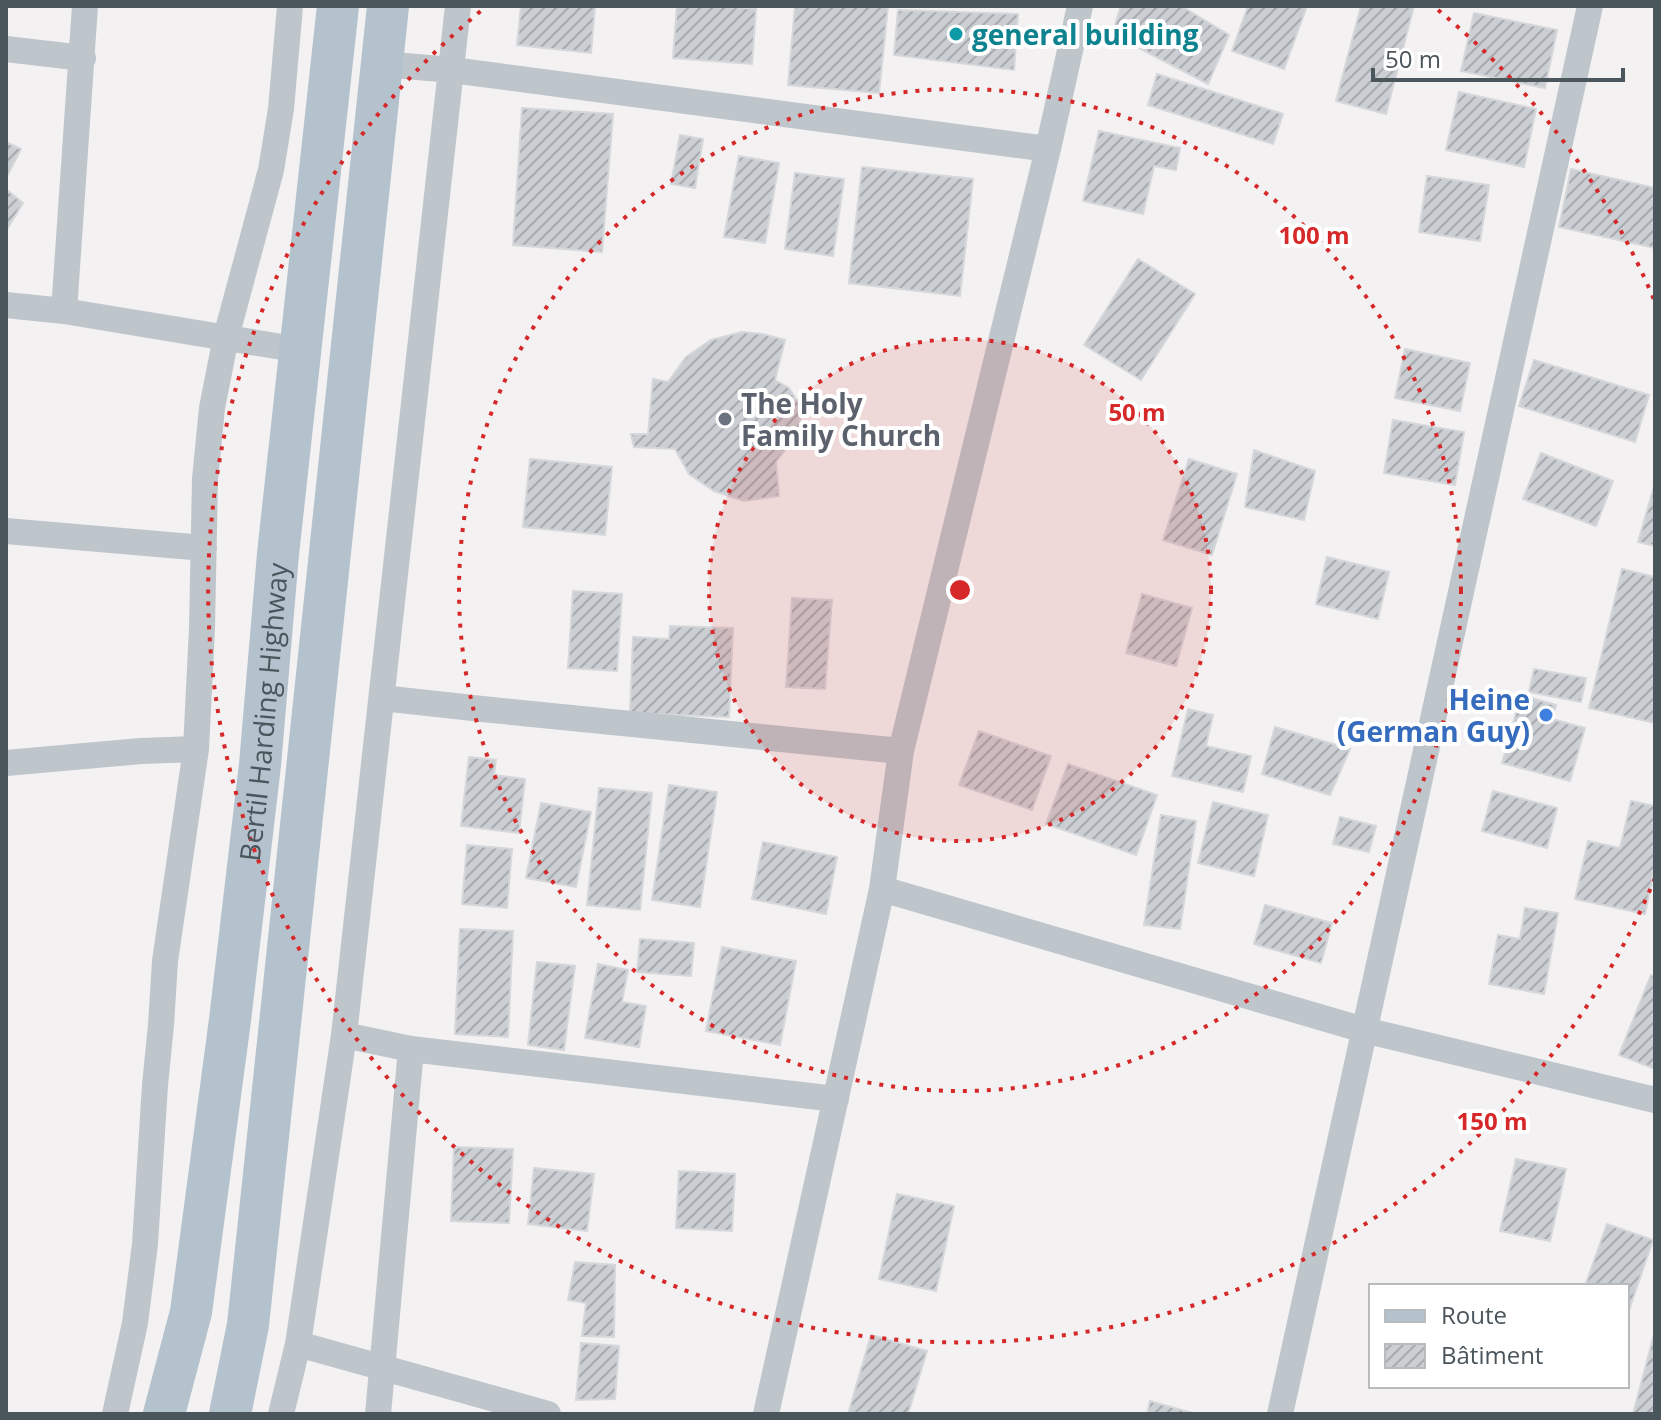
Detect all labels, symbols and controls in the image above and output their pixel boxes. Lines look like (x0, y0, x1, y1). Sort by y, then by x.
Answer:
place label: general building (972, 15, 1199, 53)
marker: general building (947, 25, 965, 43)
scale bar (1373, 32, 1623, 82)
text: 50 m (1385, 42, 1441, 75)
text: 100 m (1279, 218, 1349, 251)
place label: The Holy Family Church (741, 384, 941, 454)
text: 50 m (1108, 395, 1166, 428)
marker: The Holy Family Church (716, 410, 734, 428)
street label: Bertil Harding Highway (230, 560, 296, 863)
centre of rings (946, 576, 974, 604)
place label: Heine (German Guy) (1337, 680, 1530, 750)
marker: Heine (German Guy) (1537, 706, 1555, 724)
text: 150 m (1457, 1104, 1527, 1137)
legend (1369, 1284, 1629, 1388)
text: Route (1441, 1298, 1507, 1331)
text: Bâtiment (1441, 1338, 1543, 1371)

